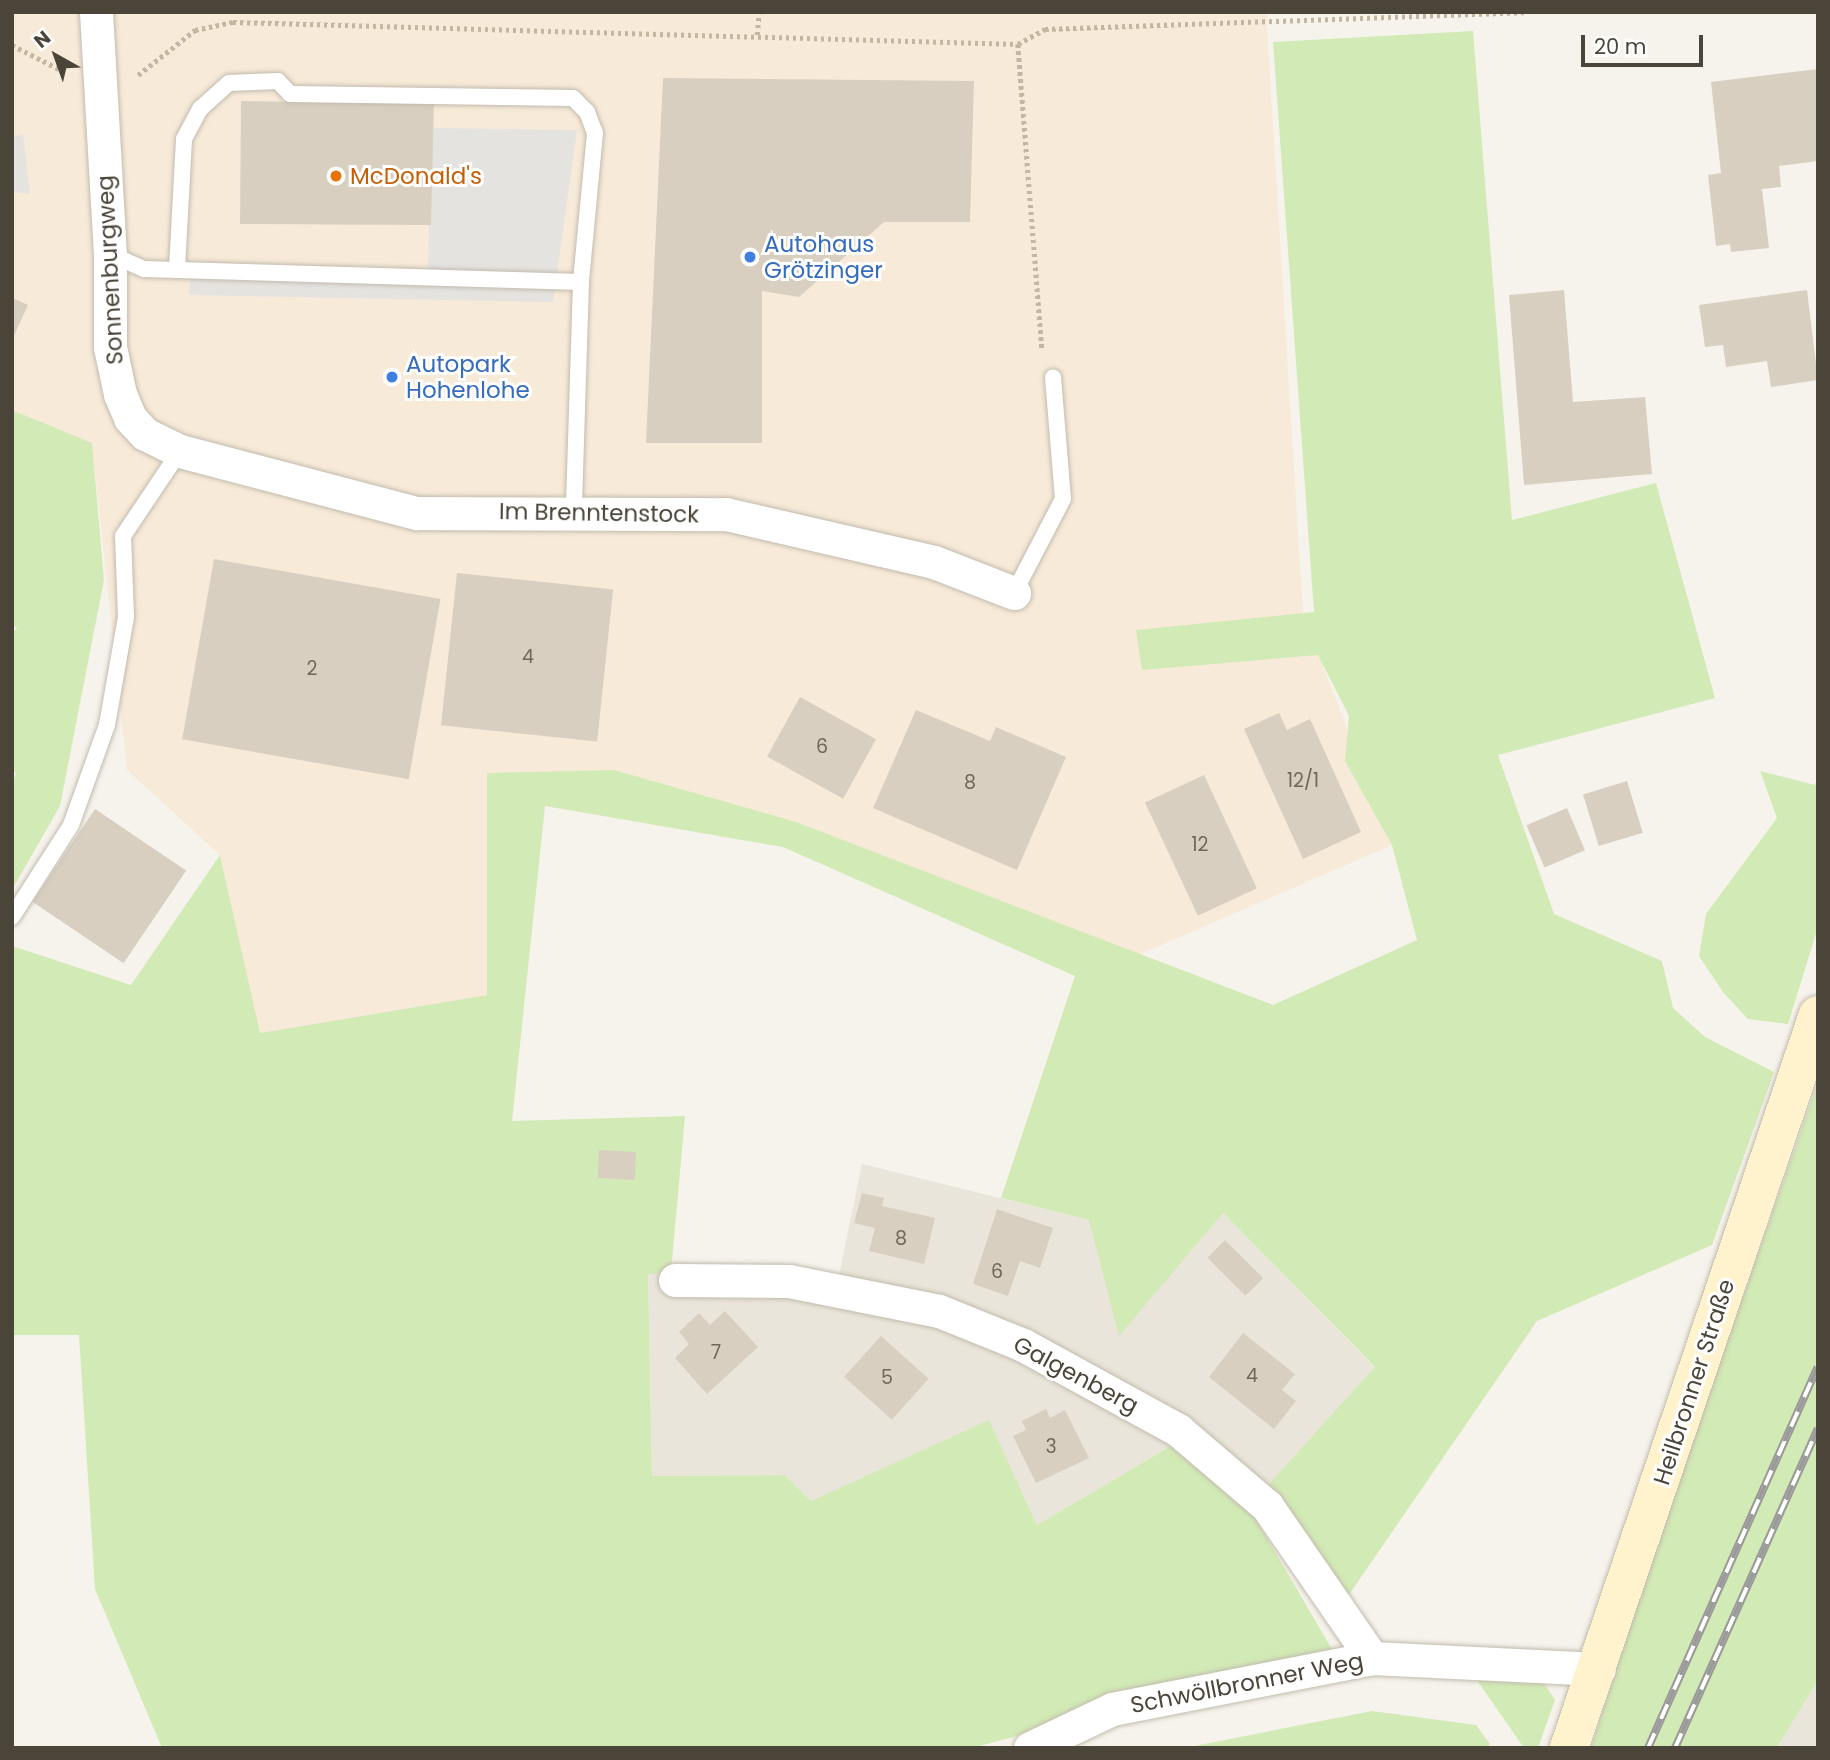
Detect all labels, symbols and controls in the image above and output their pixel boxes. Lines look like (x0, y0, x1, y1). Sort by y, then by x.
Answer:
north arrow (21, 21, 91, 91)
scale bar (1585, 21, 1708, 65)
text: N (28, 25, 56, 54)
text: 20 m (1594, 32, 1647, 61)
place label: McDonald's (350, 162, 482, 190)
marker: McDonald's (328, 168, 344, 184)
street label: Sonnenburgweg (91, 175, 129, 365)
place label: Autohaus Grötzinger (764, 230, 883, 284)
marker: Autohaus Grötzinger (742, 249, 758, 265)
place label: Autopark Hohenlohe (406, 350, 530, 404)
marker: Autopark Hohenlohe (384, 369, 400, 385)
street label: Im Brenntenstock (499, 497, 699, 529)
house number: 4 (522, 646, 534, 668)
house number: 2 (307, 658, 317, 680)
house number: 6 (816, 736, 828, 758)
house number: 12/1 (1287, 770, 1319, 792)
house number: 8 (964, 772, 976, 794)
house number: 12 (1191, 834, 1209, 856)
house number: 8 (895, 1228, 907, 1250)
house number: 6 (991, 1261, 1003, 1283)
street label: Heilbronner Straße (1648, 1276, 1740, 1488)
street label: Galgenberg (1009, 1331, 1143, 1419)
house number: 7 (711, 1342, 721, 1364)
house number: 4 (1246, 1365, 1258, 1387)
house number: 5 (881, 1367, 893, 1389)
house number: 3 (1045, 1436, 1057, 1458)
street label: Schwöllbronner Weg (1128, 1647, 1366, 1719)

